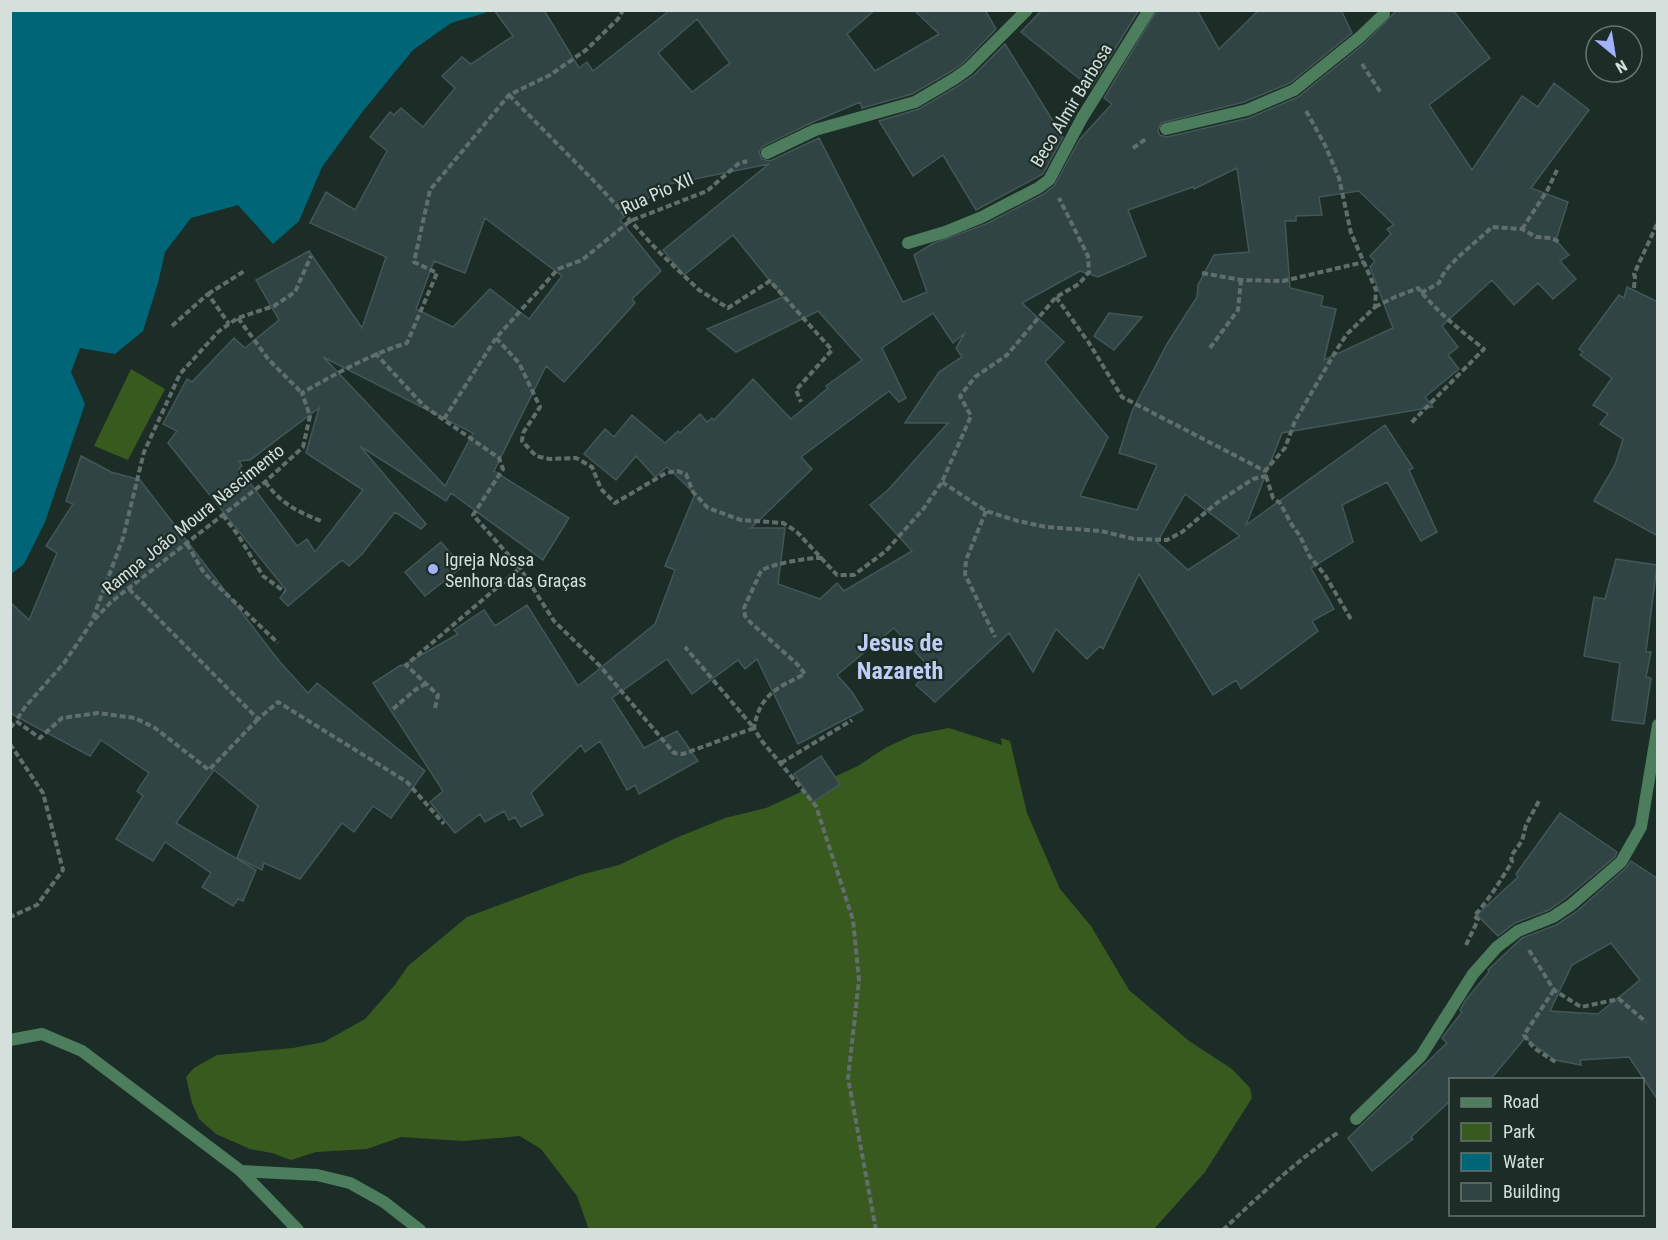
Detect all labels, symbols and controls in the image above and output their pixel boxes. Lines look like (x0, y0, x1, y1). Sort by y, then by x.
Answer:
north arrow (1584, 24, 1644, 84)
street label: Beco Almir Barbosa (1026, 39, 1116, 171)
text: N (1612, 56, 1630, 77)
street label: Rua Pio XII (617, 168, 697, 218)
street label: Rampa João Moura Nascimento (98, 439, 288, 599)
place label: Igreja Nossa Senhora das Graças (445, 549, 587, 591)
marker: Igreja Nossa Senhora das Graças (426, 562, 440, 576)
district label: Jesus de Nazareth (857, 629, 943, 685)
legend (1449, 1078, 1644, 1216)
text: Road (1503, 1091, 1539, 1112)
text: Park (1503, 1121, 1535, 1142)
text: Water (1503, 1151, 1545, 1172)
text: Building (1503, 1181, 1560, 1202)

